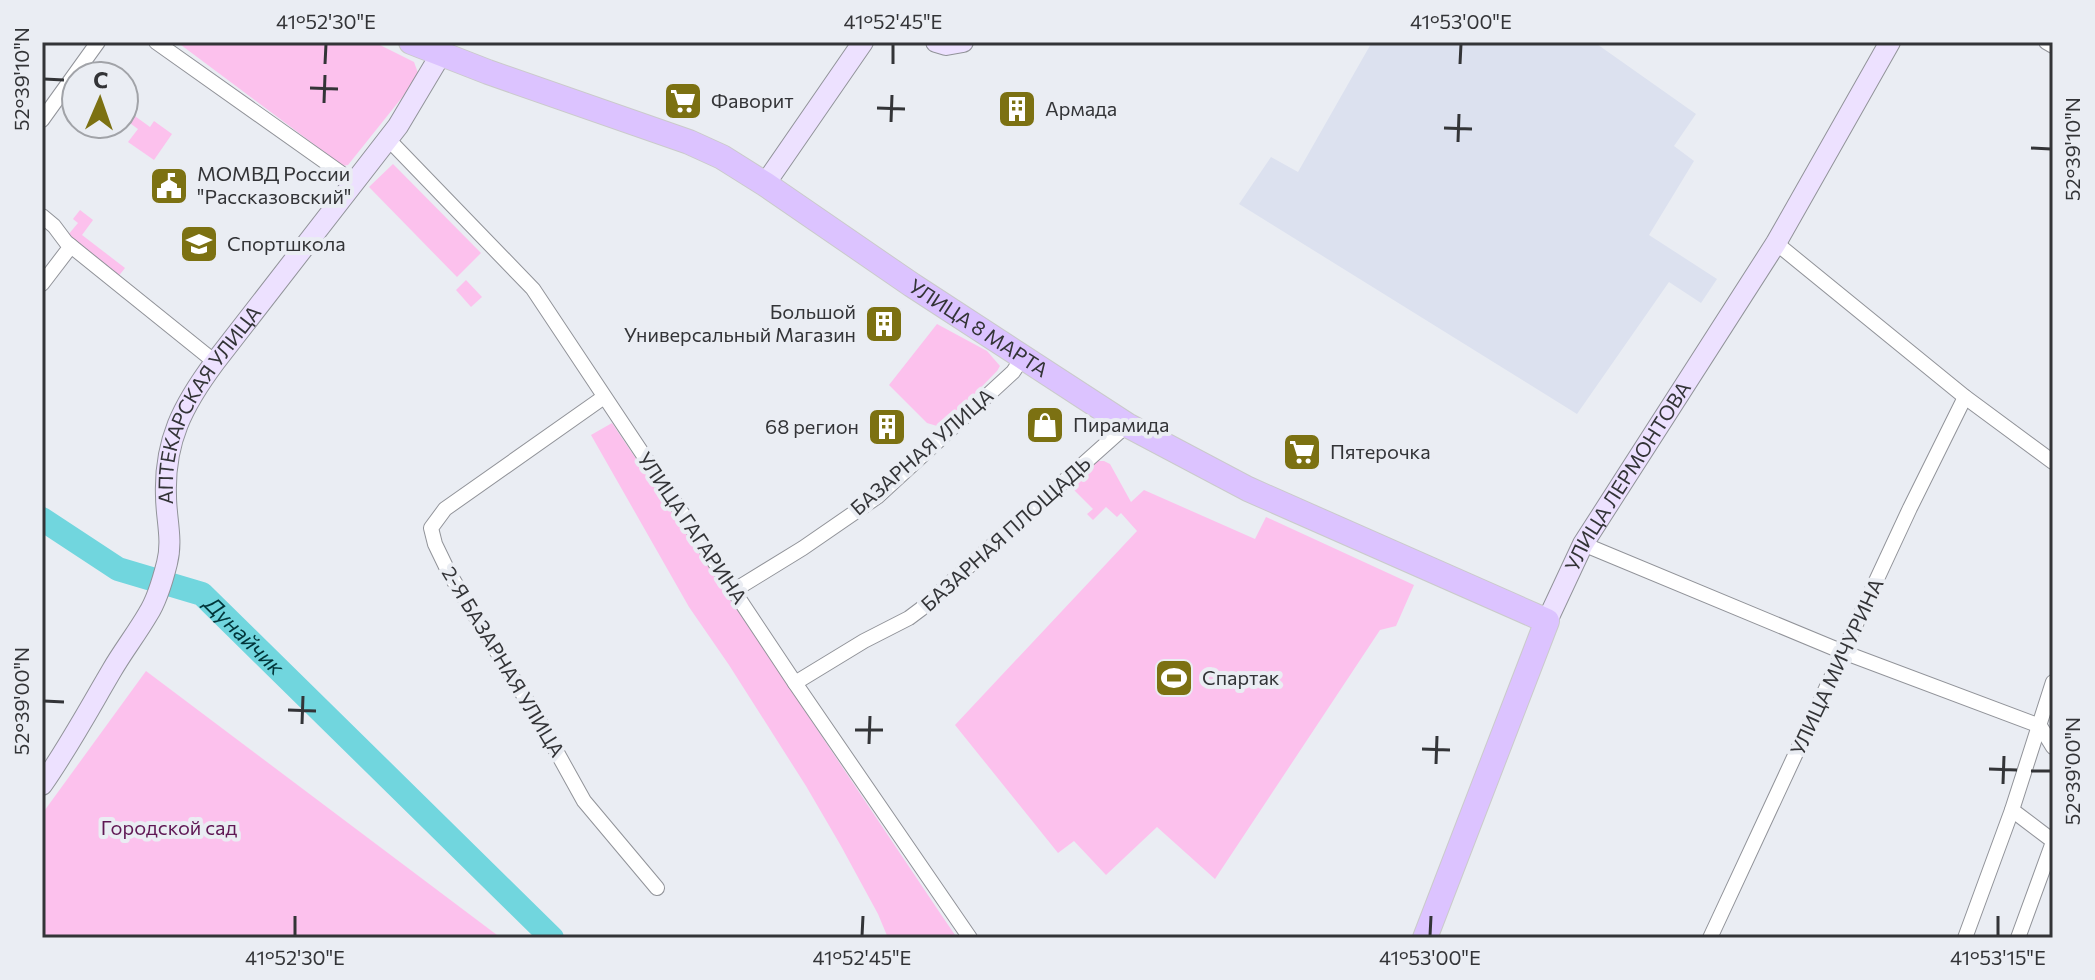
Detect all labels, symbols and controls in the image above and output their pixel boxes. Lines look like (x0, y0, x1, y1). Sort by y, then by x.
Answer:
text: 41°52'30"E (276, 9, 376, 33)
text: 41°52'45"E (844, 9, 942, 33)
text: 41°53'00"E (1410, 9, 1512, 33)
text: 52°39'10"N (9, 27, 33, 131)
north arrow (60, 60, 140, 140)
text: С (93, 66, 109, 93)
supermarket icon: Фаворит (662, 80, 704, 122)
place label: Фаворит (711, 88, 794, 112)
building icon: Армада (996, 88, 1038, 130)
place label: Армада (1045, 96, 1117, 120)
text: 52°39'10"N (2060, 97, 2084, 201)
place label: МОМВД России "Рассказовский" (197, 161, 351, 208)
public building icon: МОМВД России "Рассказовский" (148, 165, 190, 207)
school or university icon: Спортшкола (178, 223, 220, 265)
place label: Спортшкола (227, 231, 346, 255)
street label: УЛИЦА 8 МАРТА (905, 273, 1053, 381)
place label: Большой Универсальный Магазин (624, 299, 856, 346)
street label: АПТЕКАРСКАЯ УЛИЦА (153, 300, 265, 505)
building icon: Большой Универсальный Магазин (863, 303, 905, 345)
street label: УЛИЦА ЛЕРМОНТОВА (1559, 376, 1695, 575)
street label: БАЗАРНАЯ УЛИЦА (845, 383, 998, 520)
shop icon: Пирамида (1024, 404, 1066, 446)
building icon: 68 регион (866, 406, 908, 448)
place label: Пирамида (1073, 412, 1169, 436)
place label: 68 регион (765, 414, 859, 438)
supermarket icon: Пятерочка (1281, 431, 1323, 473)
place label: Пятерочка (1330, 439, 1431, 463)
street label: УЛИЦА ГАГАРИНА (633, 447, 753, 608)
street label: БАЗАРНАЯ ПЛОЩАДЬ (916, 451, 1095, 616)
street label: 2-Я БАЗАРНАЯ УЛИЦА (438, 562, 570, 761)
street label: УЛИЦА МИЧУРИНА (1785, 574, 1888, 759)
water label: Дунайчик (198, 589, 291, 681)
text: 52°39'00"N (9, 647, 33, 755)
sports icon: Спартак (1153, 657, 1195, 699)
place label: Спартак (1202, 665, 1280, 689)
text: 52°39'00"N (2060, 717, 2084, 825)
park label: Городской сад (101, 815, 237, 839)
text: 41°52'30"E (245, 945, 345, 969)
text: 41°52'45"E (813, 945, 911, 969)
text: 41°53'00"E (1379, 945, 1481, 969)
text: 41°53'15"E (1950, 945, 2046, 969)

